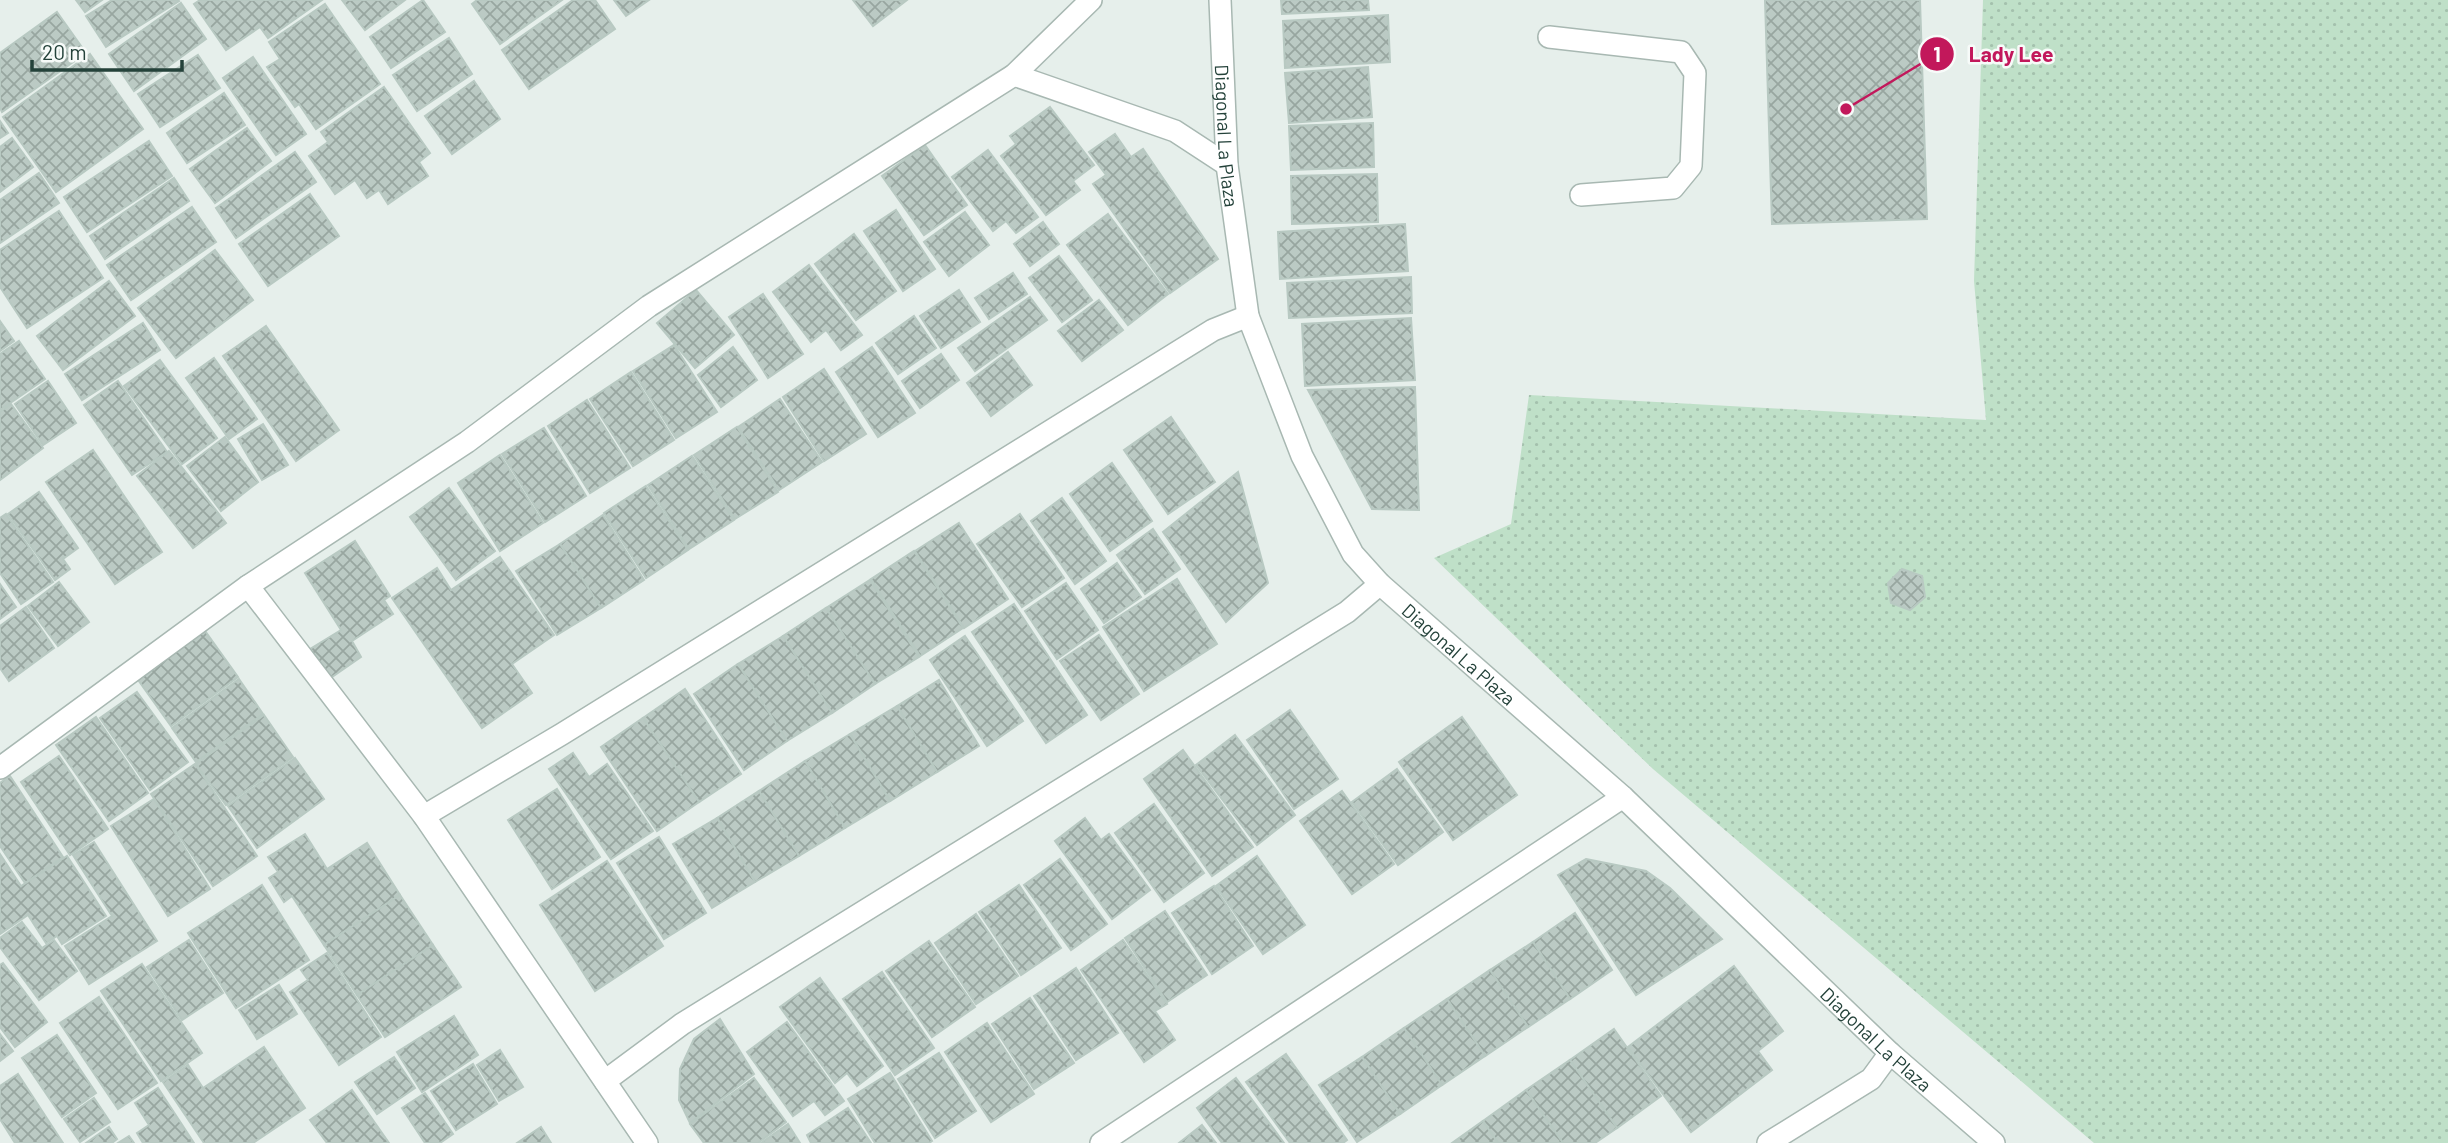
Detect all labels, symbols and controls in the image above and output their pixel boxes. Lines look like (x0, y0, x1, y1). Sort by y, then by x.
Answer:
scale bar (32, 28, 182, 72)
callout: Lady Lee (1919, 33, 2067, 75)
text: 20 m (42, 39, 87, 64)
text: 1 (1933, 41, 1941, 66)
text: Lady Lee (1969, 41, 2053, 66)
street label: Diagonal La Plaza (1211, 64, 1244, 208)
street label: Diagonal La Plaza (1398, 598, 1521, 709)
street label: Diagonal La Plaza (1816, 982, 1937, 1096)

